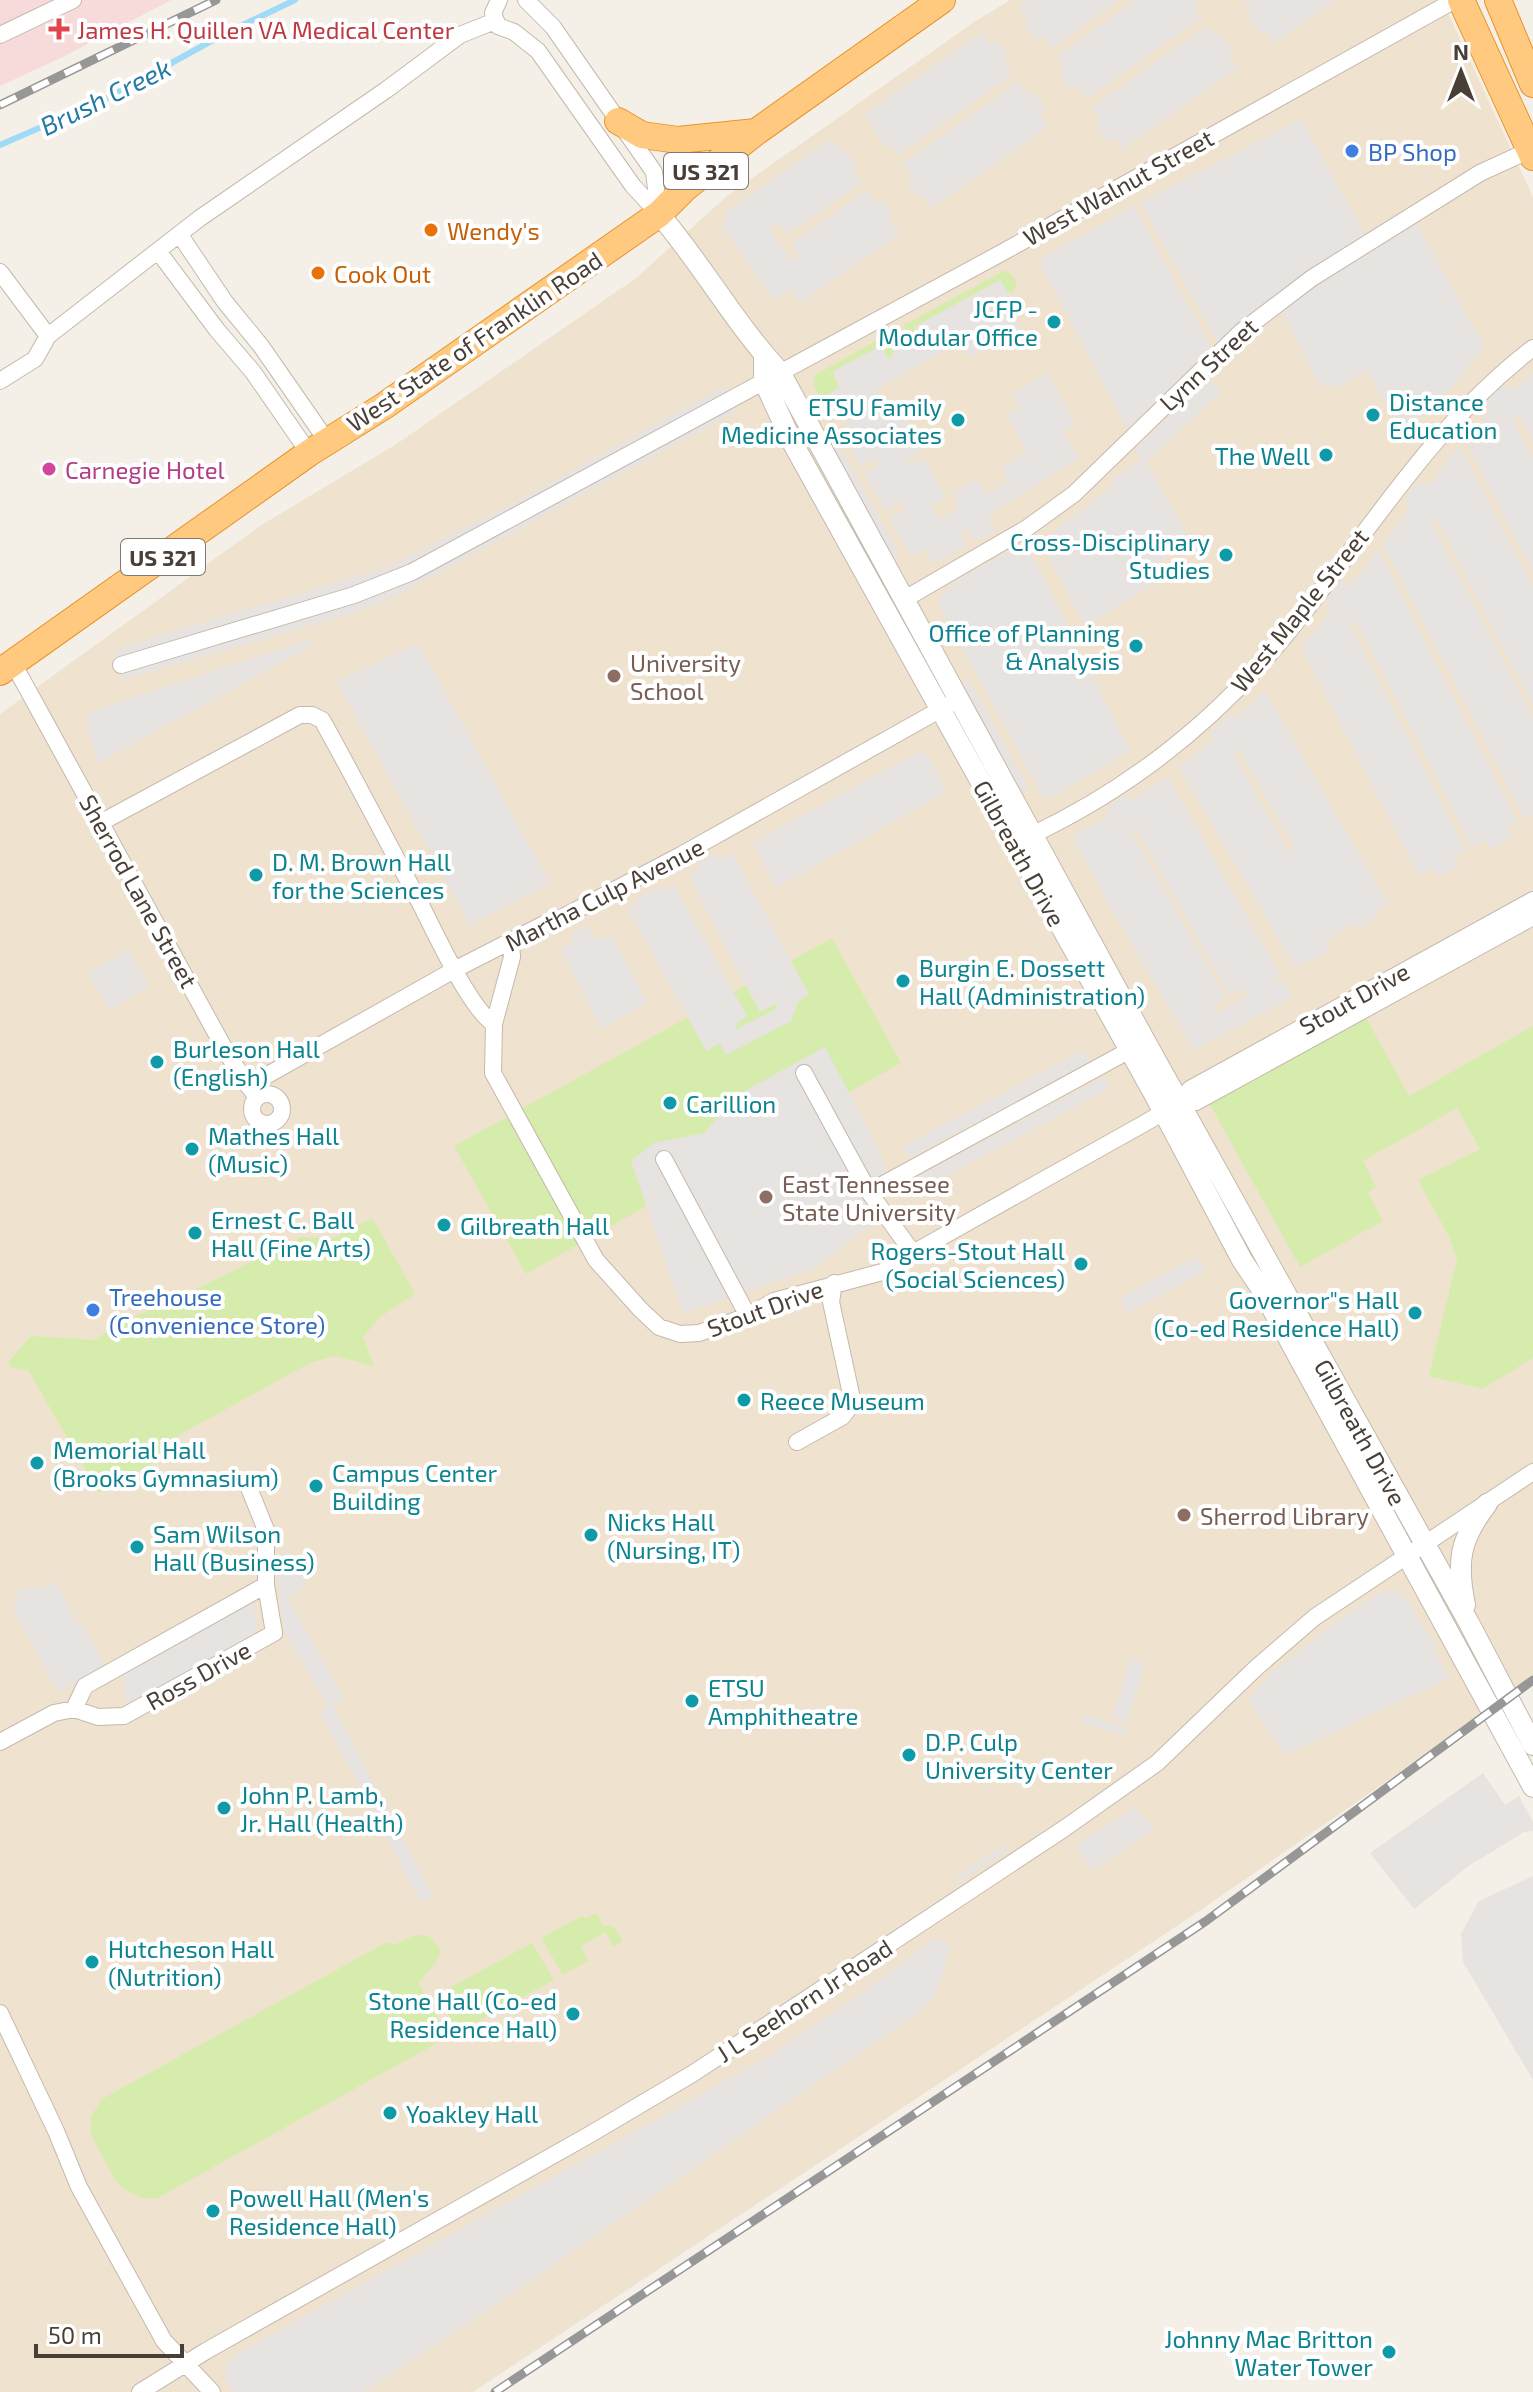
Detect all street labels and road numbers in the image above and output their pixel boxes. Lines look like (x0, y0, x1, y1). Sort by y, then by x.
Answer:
street label: West Walnut Street (1018, 123, 1218, 251)
road number: US 321 (664, 153, 748, 189)
street label: West State of Franklin Road (341, 245, 607, 437)
street label: Lynn Street (1153, 311, 1263, 417)
street label: West Maple Street (1224, 522, 1374, 698)
road number: US 321 (121, 539, 205, 575)
street label: Gilbreath Drive (968, 775, 1072, 931)
street label: Sherrod Lane Street (74, 789, 204, 993)
street label: Martha Culp Avenue (500, 831, 708, 957)
street label: Stout Drive (1294, 956, 1414, 1040)
street label: Stout Drive (703, 1274, 827, 1342)
street label: Gilbreath Drive (1309, 1354, 1413, 1510)
street label: Ross Drive (141, 1634, 255, 1716)
street label: J L Seehorn Jr Road (711, 1932, 897, 2068)

